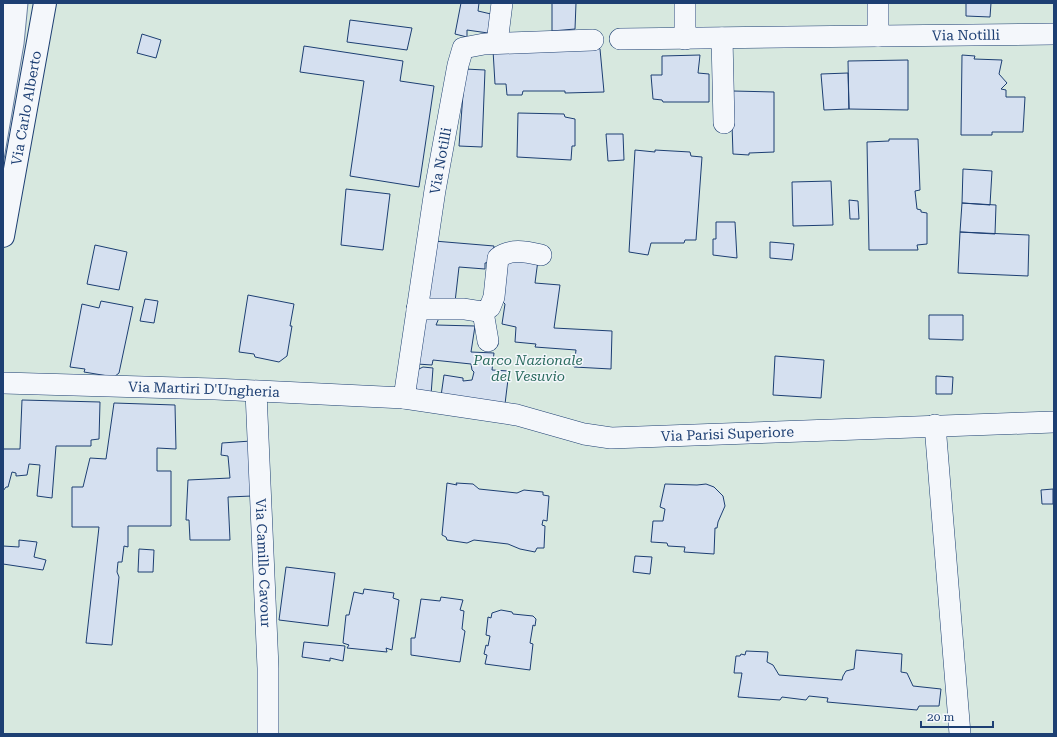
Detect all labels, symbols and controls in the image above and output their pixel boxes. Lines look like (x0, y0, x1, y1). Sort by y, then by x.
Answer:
street label: Via Notilli (932, 27, 1001, 43)
street label: Via Carlo Alberto (8, 50, 44, 167)
street label: Via Notilli (426, 125, 454, 196)
park label: Parco Nazionale del Vesuvio (472, 352, 583, 384)
street label: Via Martiri D'Ungheria (128, 379, 281, 400)
street label: Via Parisi Superiore (661, 423, 795, 444)
street label: Via Camillo Cavour (253, 498, 274, 628)
scale bar (921, 703, 993, 729)
text: 20 m (927, 710, 954, 724)

